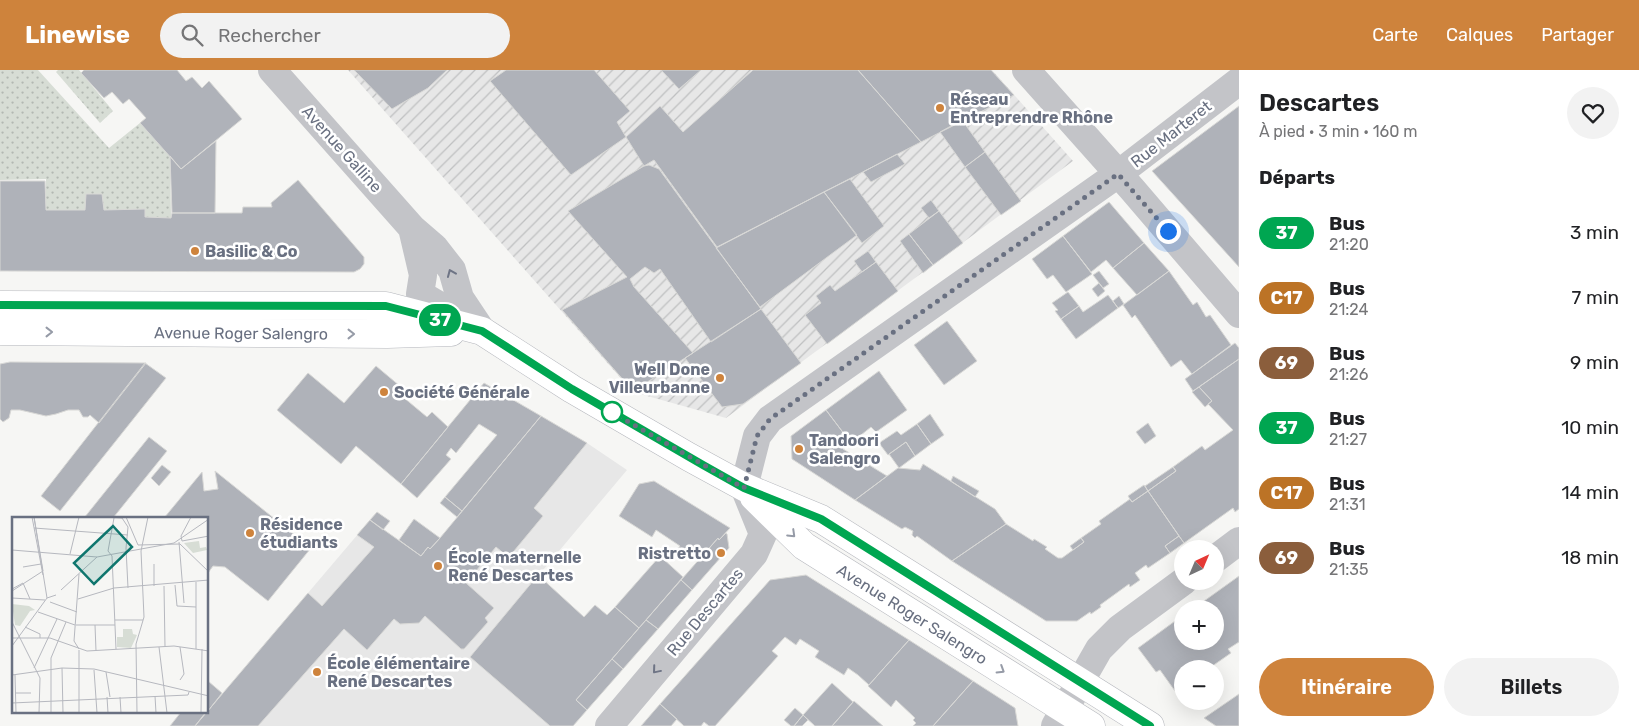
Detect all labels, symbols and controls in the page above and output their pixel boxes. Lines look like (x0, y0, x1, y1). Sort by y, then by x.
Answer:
search box (160, 13, 510, 58)
text: Linewise (25, 21, 130, 49)
icon: search (178, 21, 206, 49)
text: Rechercher (218, 24, 321, 47)
text: Carte (1372, 24, 1418, 46)
text: Calques (1446, 24, 1513, 46)
text: Partager (1541, 24, 1614, 46)
button: heart (1567, 87, 1619, 139)
text: Descartes (1259, 89, 1379, 117)
place label: Réseau Entreprendre Rhône (950, 90, 1113, 127)
street label: Rue Marteret (1127, 97, 1215, 171)
street label: Avenue Galline (298, 102, 386, 196)
marker: Réseau Entreprendre Rhône (934, 102, 946, 114)
text: À pied · 3 min · 160 m (1259, 122, 1417, 141)
text: Départs (1259, 166, 1335, 189)
text: Bus (1329, 212, 1365, 235)
your location (1156, 219, 1181, 244)
text: 3 min (1570, 221, 1619, 244)
text: 37 (1275, 222, 1298, 244)
text: 21:20 (1329, 235, 1369, 254)
place label: Basilic & Co (205, 242, 298, 261)
marker: Basilic & Co (189, 245, 201, 257)
one-way arrow (448, 270, 458, 279)
text: Bus (1329, 277, 1365, 300)
text: 7 min (1572, 286, 1619, 309)
text: C17 (1271, 287, 1302, 309)
text: 21:24 (1329, 300, 1369, 319)
line badge: 37 (418, 304, 462, 336)
text: 37 (429, 309, 451, 331)
street label: Avenue Roger Salengro (154, 323, 328, 343)
one-way arrow (45, 326, 53, 337)
one-way arrow (347, 328, 355, 339)
text: Bus (1329, 342, 1365, 365)
text: 9 min (1570, 351, 1619, 374)
text: 69 (1275, 352, 1298, 374)
place label: Well Done Villeurbanne (609, 360, 710, 397)
text: 21:26 (1329, 365, 1368, 384)
marker: Well Done Villeurbanne (714, 372, 726, 384)
place label: Société Générale (394, 383, 530, 402)
marker: Société Générale (378, 386, 390, 398)
unlabelled marker (601, 401, 623, 423)
text: Bus (1329, 407, 1365, 430)
text: 10 min (1561, 416, 1619, 439)
text: 37 (1275, 417, 1298, 439)
text: 21:27 (1329, 430, 1367, 449)
place label: Tandoori Salengro (809, 431, 881, 468)
marker: Tandoori Salengro (793, 443, 805, 455)
text: Bus (1329, 472, 1365, 495)
text: 14 min (1561, 481, 1619, 504)
text: C17 (1271, 482, 1302, 504)
text: 21:31 (1329, 495, 1366, 514)
place label: Résidence étudiants (260, 515, 343, 552)
inset map (12, 517, 209, 714)
marker: Résidence étudiants (244, 527, 256, 539)
one-way arrow (786, 528, 795, 537)
text: Bus (1329, 537, 1365, 560)
north arrow (1174, 540, 1224, 590)
map controls (1174, 540, 1224, 710)
place label: Ristretto (638, 544, 711, 563)
text: 18 min (1561, 546, 1619, 569)
place label: École maternelle René Descartes (448, 547, 582, 585)
marker: Ristretto (715, 547, 727, 559)
text: 69 (1275, 547, 1298, 569)
marker: École maternelle René Descartes (432, 560, 444, 572)
street label: Avenue Roger Salengro (834, 560, 991, 668)
text: 21:35 (1329, 560, 1368, 579)
street label: Rue Descartes (663, 564, 747, 660)
button: + (1174, 600, 1224, 650)
place label: École élémentaire René Descartes (327, 653, 470, 691)
button: Itinéraire (1259, 658, 1434, 716)
button: Billets (1444, 658, 1619, 716)
button: − (1174, 660, 1224, 710)
one-way arrow (996, 663, 1005, 673)
one-way arrow (654, 664, 662, 673)
marker: École élémentaire René Descartes (311, 666, 323, 678)

